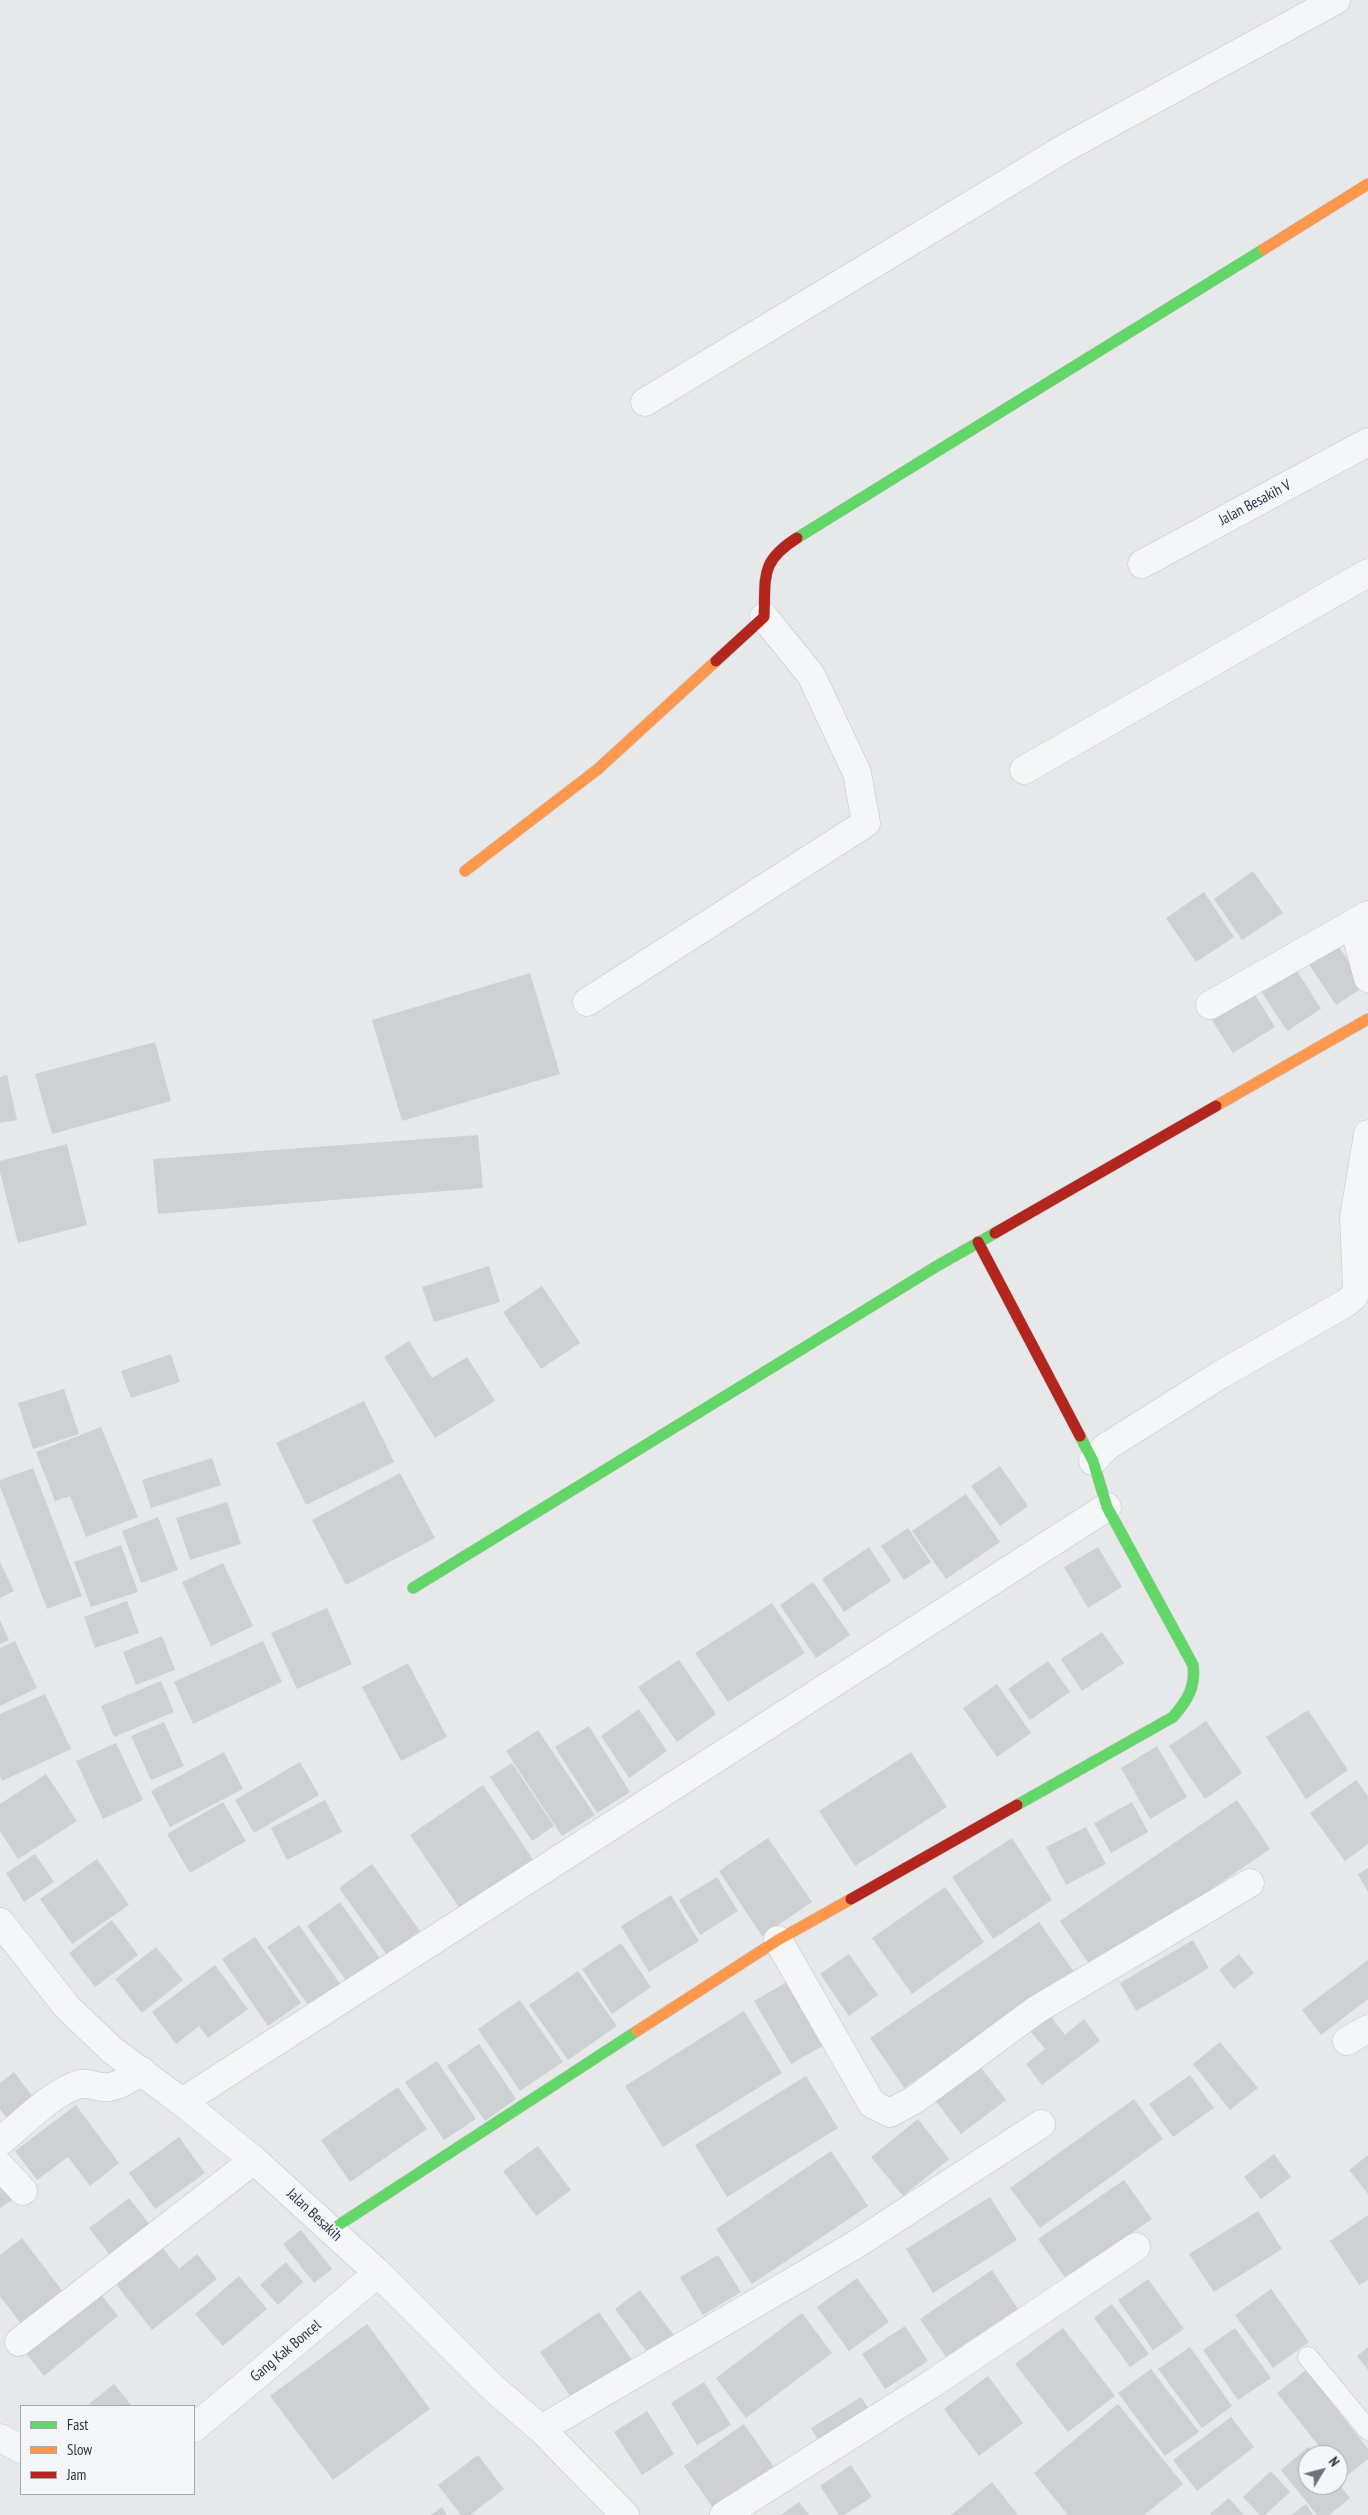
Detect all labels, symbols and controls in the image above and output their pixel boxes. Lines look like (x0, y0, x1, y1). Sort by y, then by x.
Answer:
street label: Jalan Besakih V (1216, 477, 1294, 529)
street label: Jalan Besakih (283, 2185, 345, 2245)
street label: Gang Kak Boncel (247, 2316, 325, 2386)
legend (20, 2405, 195, 2495)
text: Fast (67, 2415, 88, 2434)
text: Slow (67, 2440, 92, 2459)
north arrow (1298, 2445, 1348, 2495)
text: N (1325, 2453, 1344, 2470)
text: Jam (67, 2465, 86, 2484)

